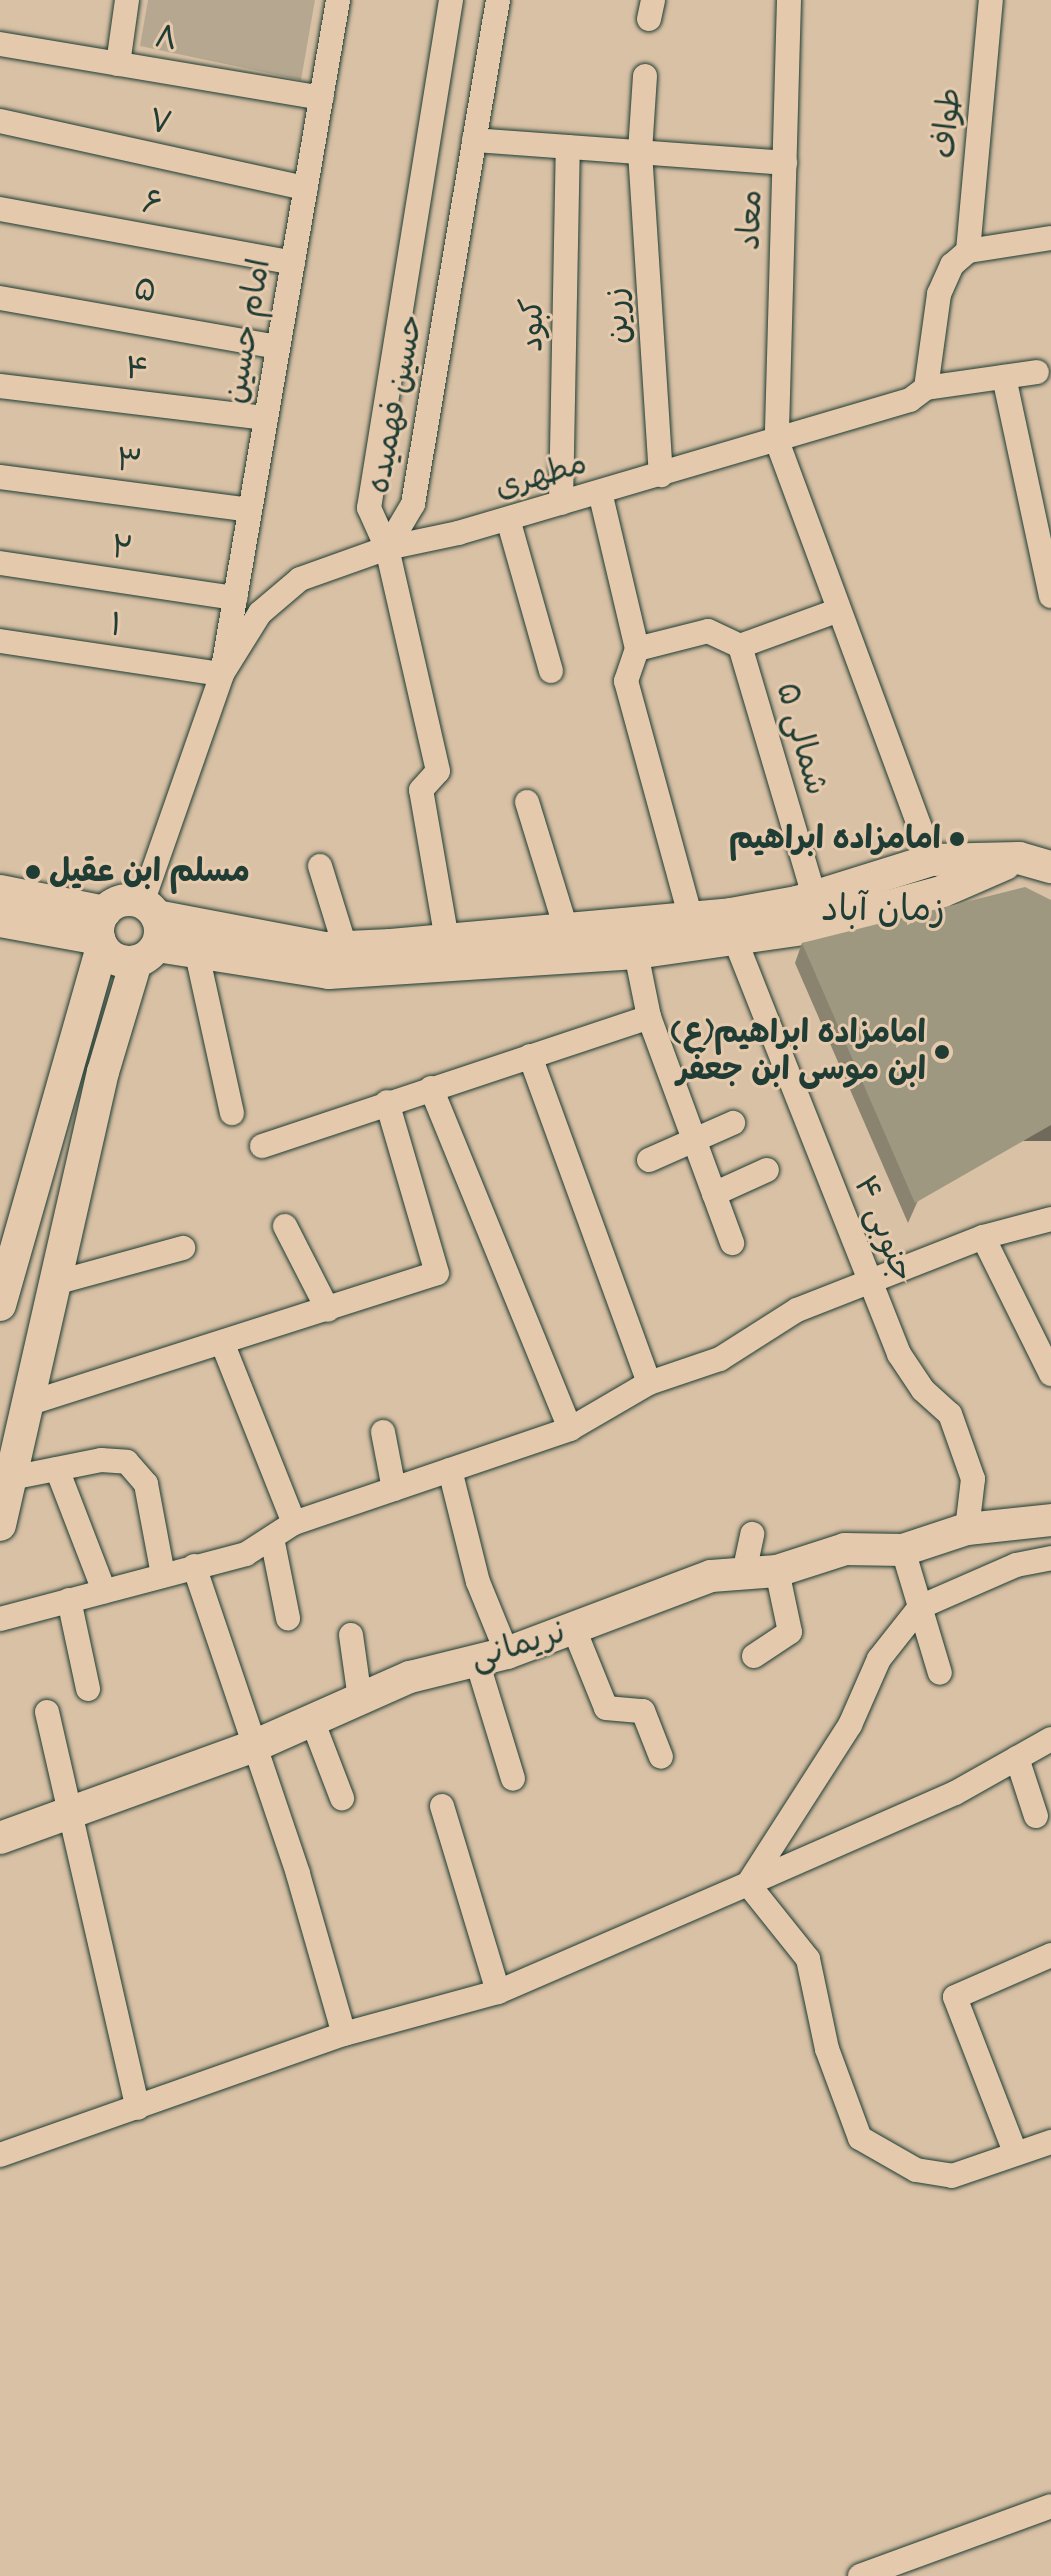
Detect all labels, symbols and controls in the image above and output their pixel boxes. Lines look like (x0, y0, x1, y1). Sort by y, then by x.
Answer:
street label: ۸ (152, 18, 180, 60)
street label: طواف (926, 86, 970, 160)
street label: ۷ (145, 102, 175, 144)
street label: ۶ (139, 183, 165, 225)
street label: معاد (731, 189, 771, 251)
street label: امام حسین (216, 256, 280, 406)
street label: ۵ (131, 270, 159, 312)
street label: زرین (597, 286, 639, 346)
street label: کبود (513, 298, 553, 352)
street label: حسین فهمیده (360, 311, 432, 497)
street label: ۴ (123, 349, 151, 391)
street label: ۳ (114, 441, 144, 483)
street label: مطهری (491, 445, 591, 507)
street label: ۲ (109, 528, 135, 570)
street label: ۱ (108, 606, 124, 646)
street label: ۵ شمالی (767, 678, 835, 800)
place label: امامزاده ابراهیم (729, 820, 941, 858)
marker: امامزاده ابراهیم (948, 830, 966, 848)
place label: مسلم ابن عقیل (49, 853, 250, 891)
marker: مسلم ابن عقیل (24, 863, 42, 881)
district label: زمان آباد (821, 889, 945, 933)
place label: (ع)امامزاده ابراهیم ابن موسی ابن جعفر (670, 1015, 926, 1090)
marker: (ع)امامزاده ابراهیم ابن موسی ابن جعفر (933, 1043, 951, 1061)
street label: ۴ جنوبی (844, 1170, 922, 1288)
street label: نریمانی (466, 1613, 570, 1679)

